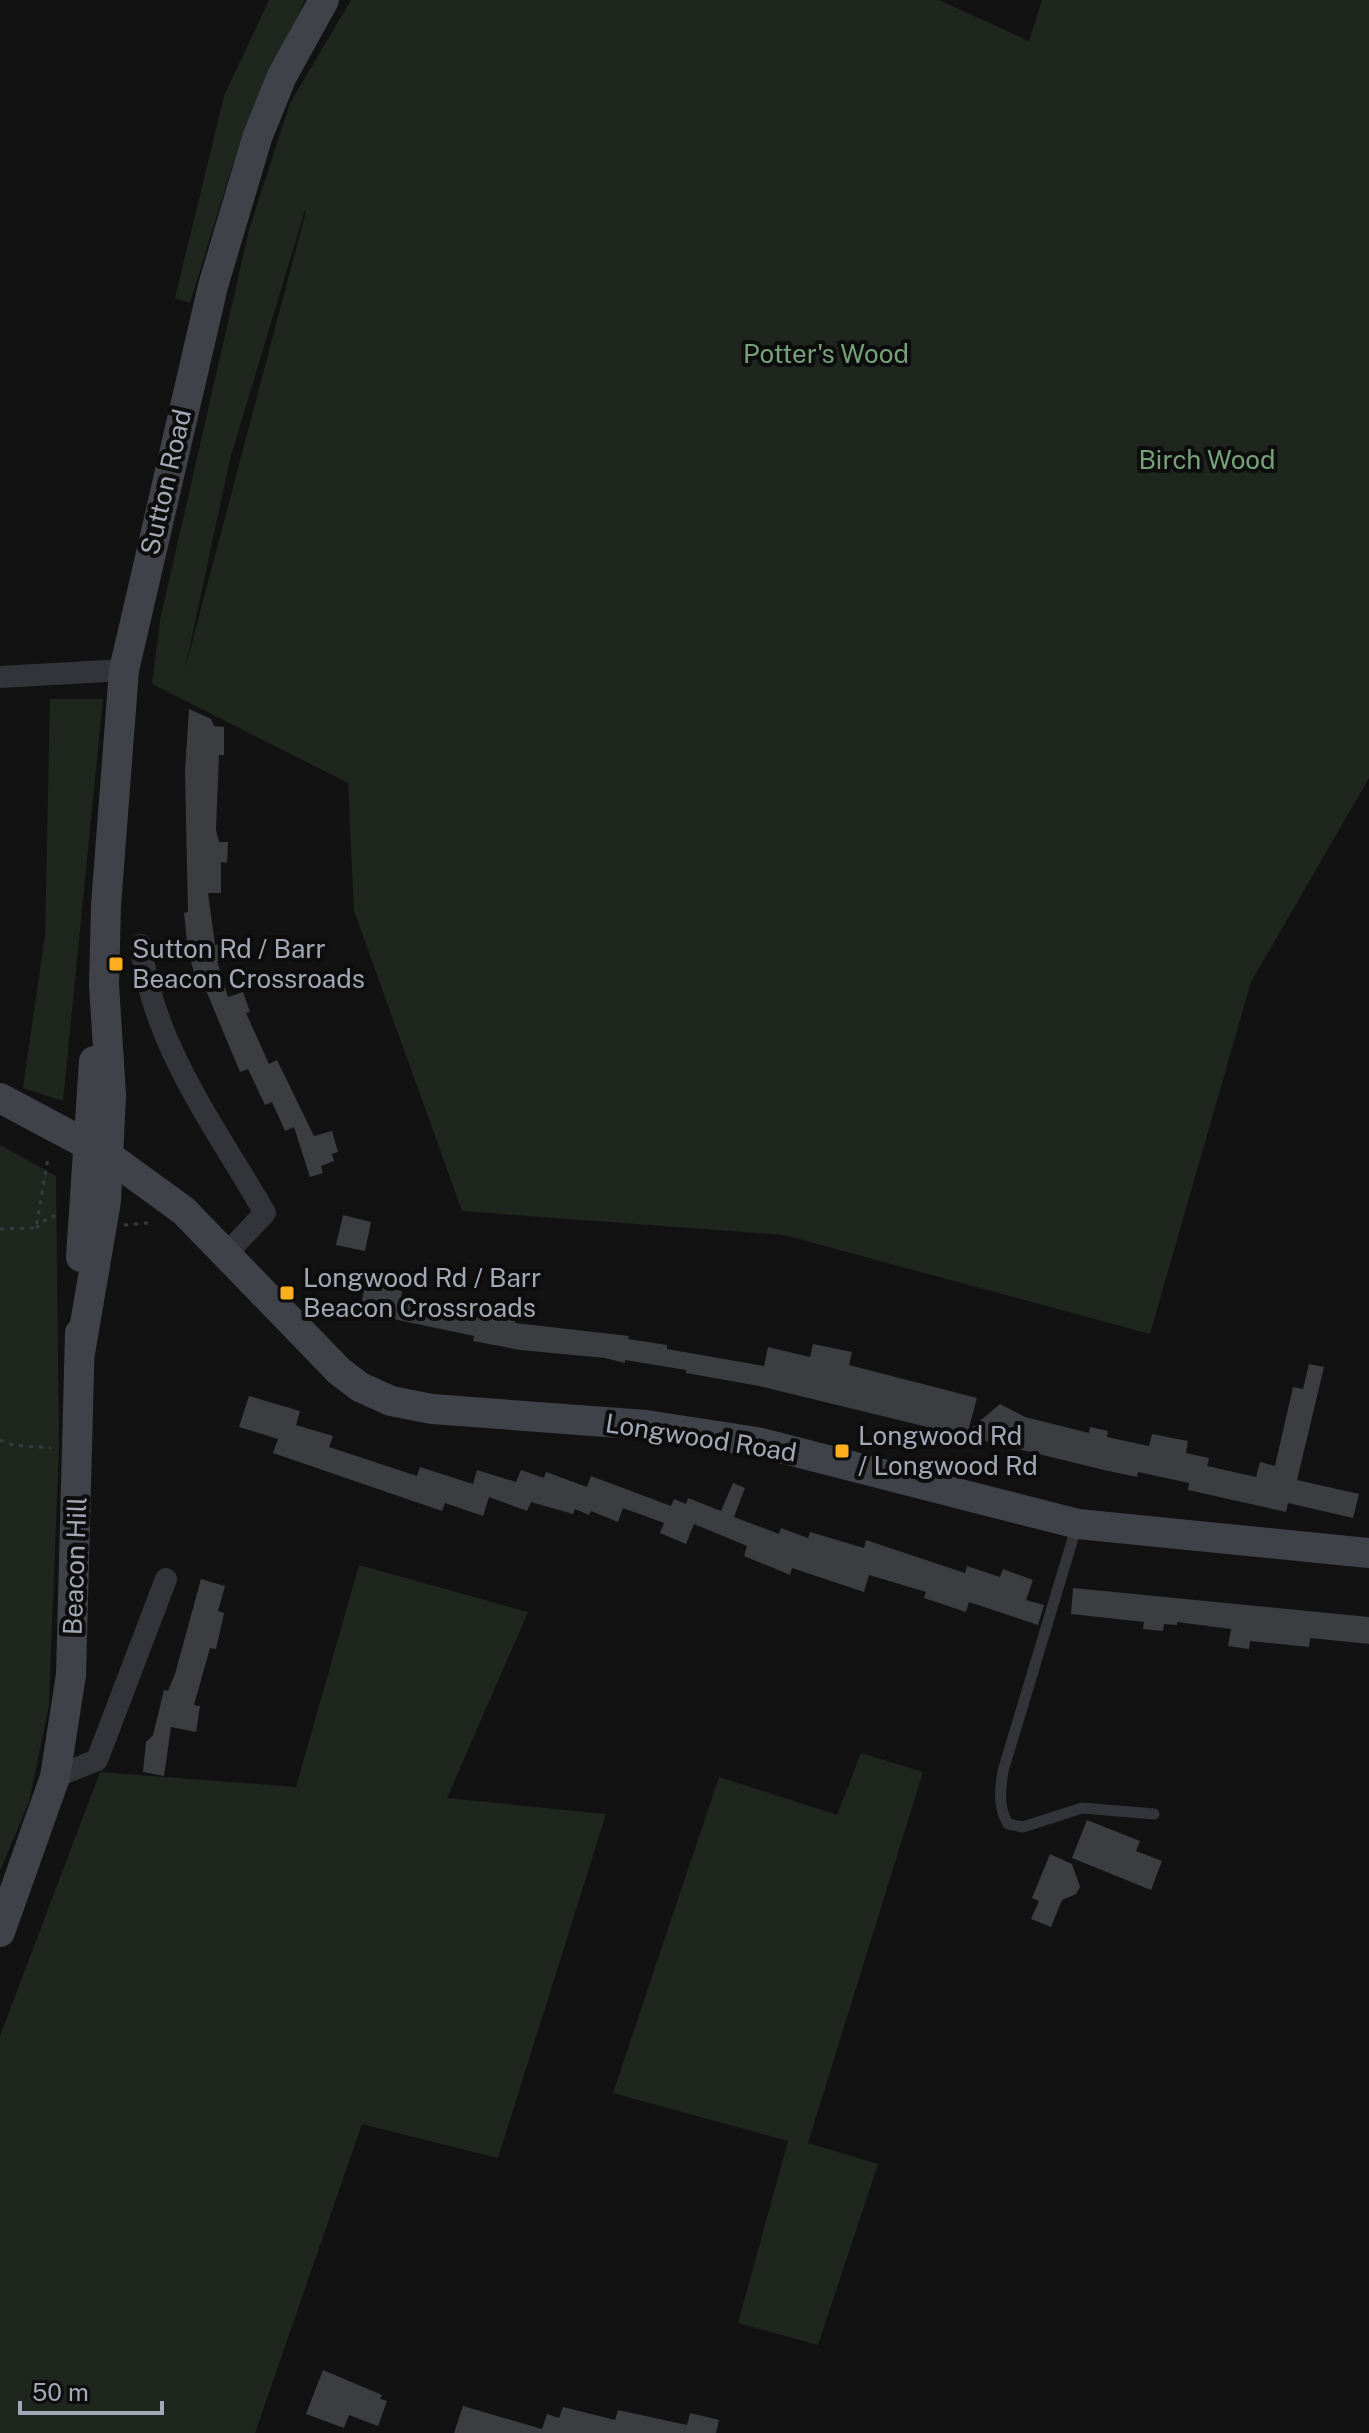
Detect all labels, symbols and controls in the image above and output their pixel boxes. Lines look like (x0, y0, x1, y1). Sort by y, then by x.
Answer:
park label: Potter's Wood (743, 338, 909, 369)
street label: Sutton Road (134, 406, 197, 558)
park label: Birch Wood (1138, 444, 1276, 475)
place label: Sutton Rd / Barr Beacon Crossroads (132, 933, 365, 994)
marker: Sutton Rd / Barr Beacon Crossroads (107, 955, 125, 973)
place label: Longwood Rd / Barr Beacon Crossroads (303, 1262, 541, 1323)
marker: Longwood Rd / Barr Beacon Crossroads (278, 1284, 296, 1302)
street label: Longwood Road (603, 1407, 799, 1468)
place label: Longwood Rd / Longwood Rd (858, 1420, 1038, 1481)
marker: Longwood Rd / Longwood Rd (833, 1442, 851, 1460)
street label: Beacon Hill (57, 1496, 92, 1636)
scale bar (20, 2365, 162, 2415)
text: 50 m (32, 2378, 89, 2406)

